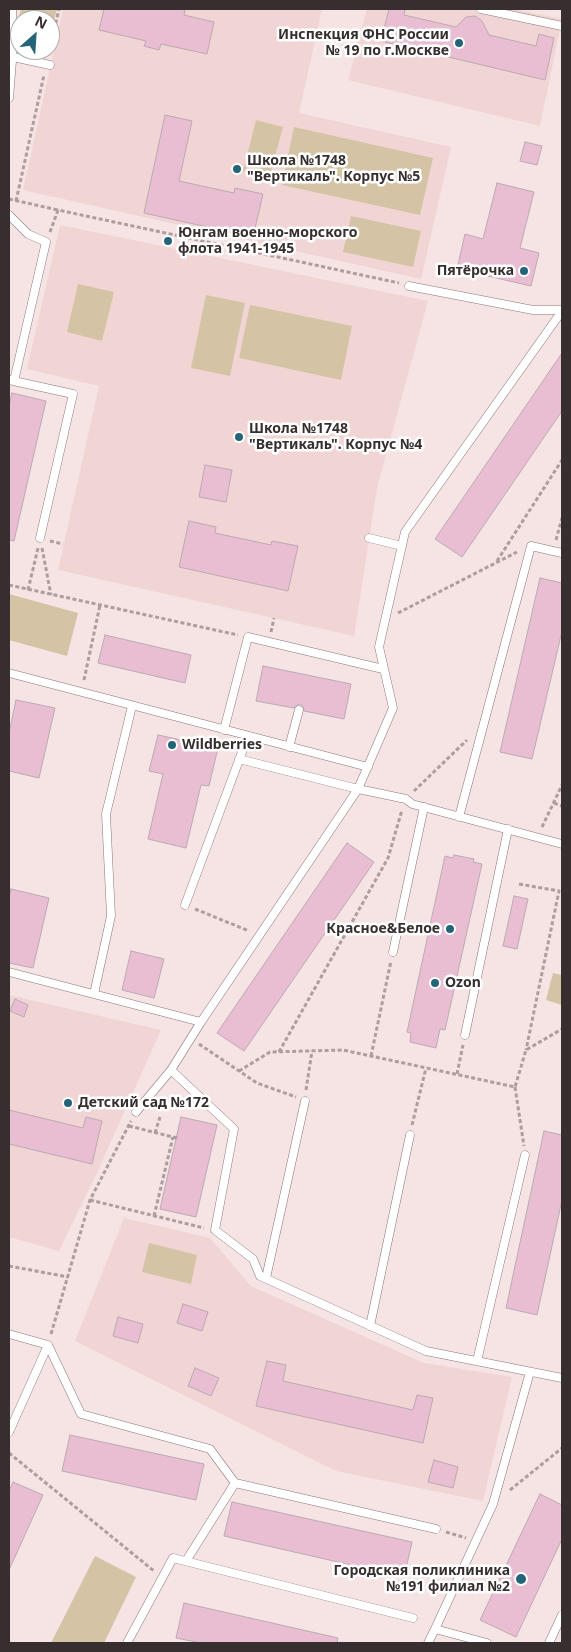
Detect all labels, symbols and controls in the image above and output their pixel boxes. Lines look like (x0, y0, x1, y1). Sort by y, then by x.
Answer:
north arrow (10, 10, 60, 60)
text: N (32, 11, 51, 33)
place label: Инспекция ФНС России № 19 по г.Москве (278, 27, 449, 59)
marker: Инспекция ФНС России № 19 по г.Москве (453, 37, 465, 49)
place label: Школа №1748 "Вертикаль". Корпус №5 (247, 153, 420, 186)
marker: Школа №1748 "Вертикаль". Корпус №5 (231, 163, 243, 175)
place label: Юнгам военно-морского флота 1941-1945 (178, 225, 357, 258)
marker: Юнгам военно-морского флота 1941-1945 (162, 235, 174, 247)
place label: Пятёрочка (437, 263, 514, 279)
marker: Пятёрочка (518, 265, 530, 277)
place label: Школа №1748 "Вертикаль". Корпус №4 (249, 421, 422, 454)
marker: Школа №1748 "Вертикаль". Корпус №4 (233, 431, 245, 443)
place label: Wildberries (182, 737, 262, 753)
marker: Wildberries (166, 739, 178, 751)
place label: Красное&Белое (326, 921, 440, 937)
marker: Красное&Белое (444, 923, 456, 935)
place label: Ozon (445, 975, 481, 991)
marker: Ozon (429, 977, 441, 989)
place label: Детский сад №172 (78, 1095, 209, 1111)
marker: Детский сад №172 (62, 1097, 74, 1109)
place label: Городская поликлиника №191 филиал №2 (333, 1563, 510, 1595)
marker: Городская поликлиника №191 филиал №2 (514, 1572, 528, 1586)

